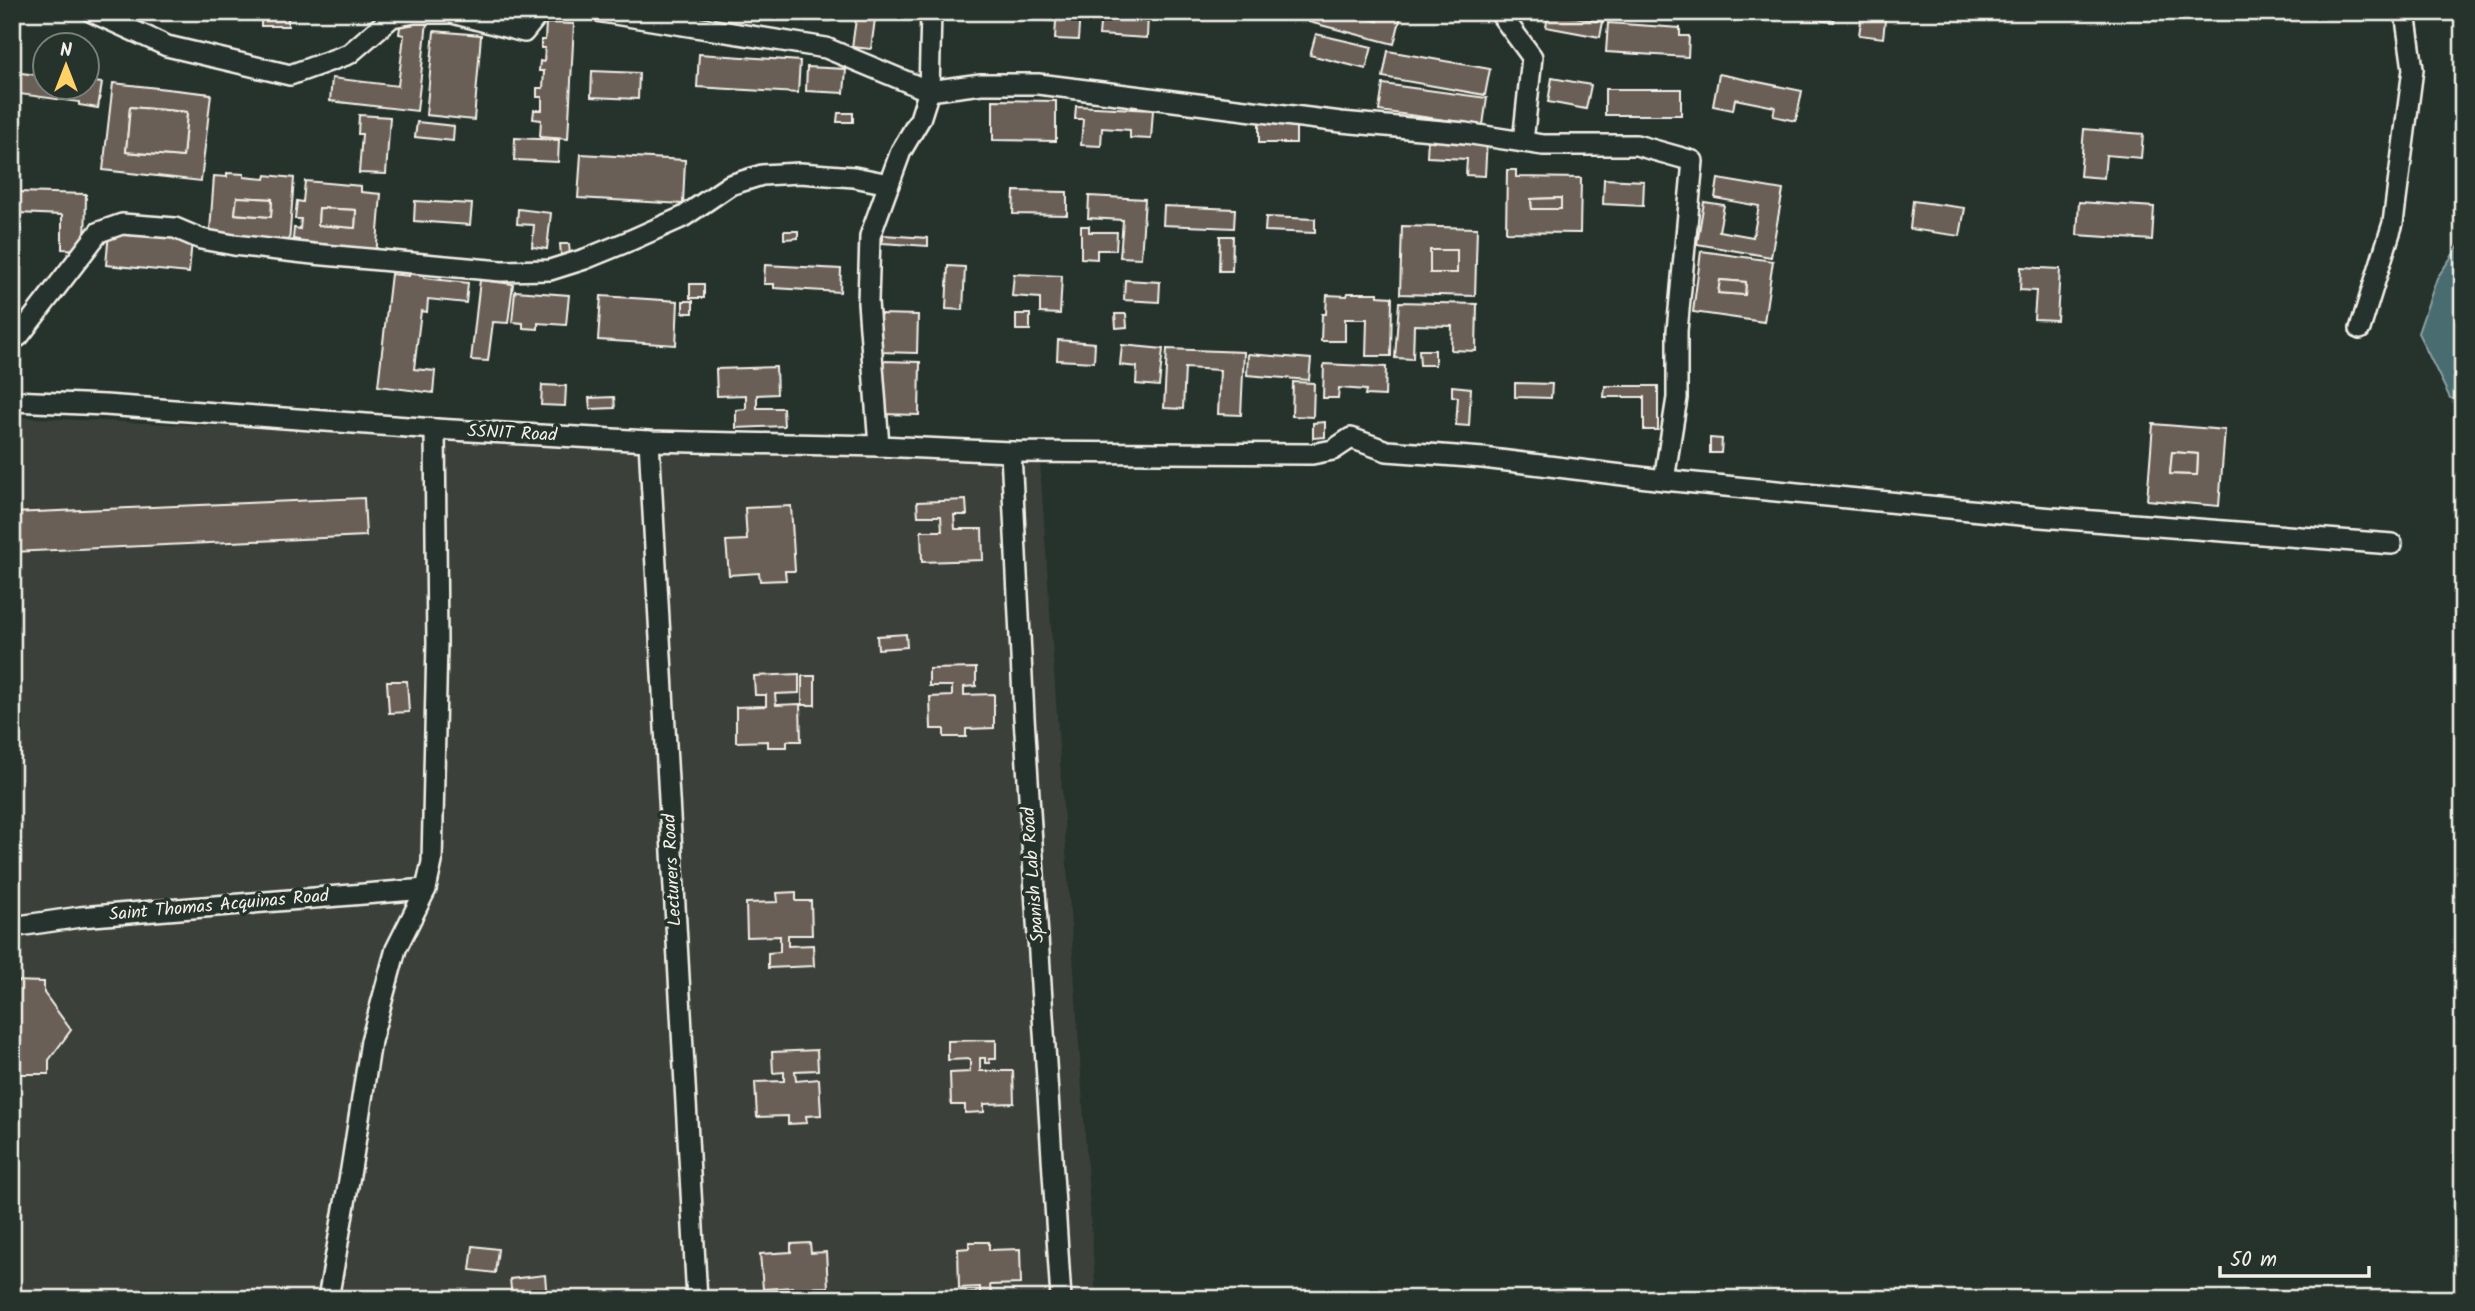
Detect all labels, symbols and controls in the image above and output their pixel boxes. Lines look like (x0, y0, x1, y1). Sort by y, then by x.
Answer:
north arrow (32, 32, 102, 102)
text: N (60, 36, 72, 66)
street label: SSNIT Road (466, 417, 559, 451)
street label: Spanish Lab Road (1015, 805, 1053, 944)
street label: Lecturers Road (656, 812, 690, 927)
street label: Saint Thomas Acquinas Road (108, 882, 331, 930)
scale bar (2220, 1234, 2368, 1278)
text: 50 m (2230, 1244, 2277, 1277)

